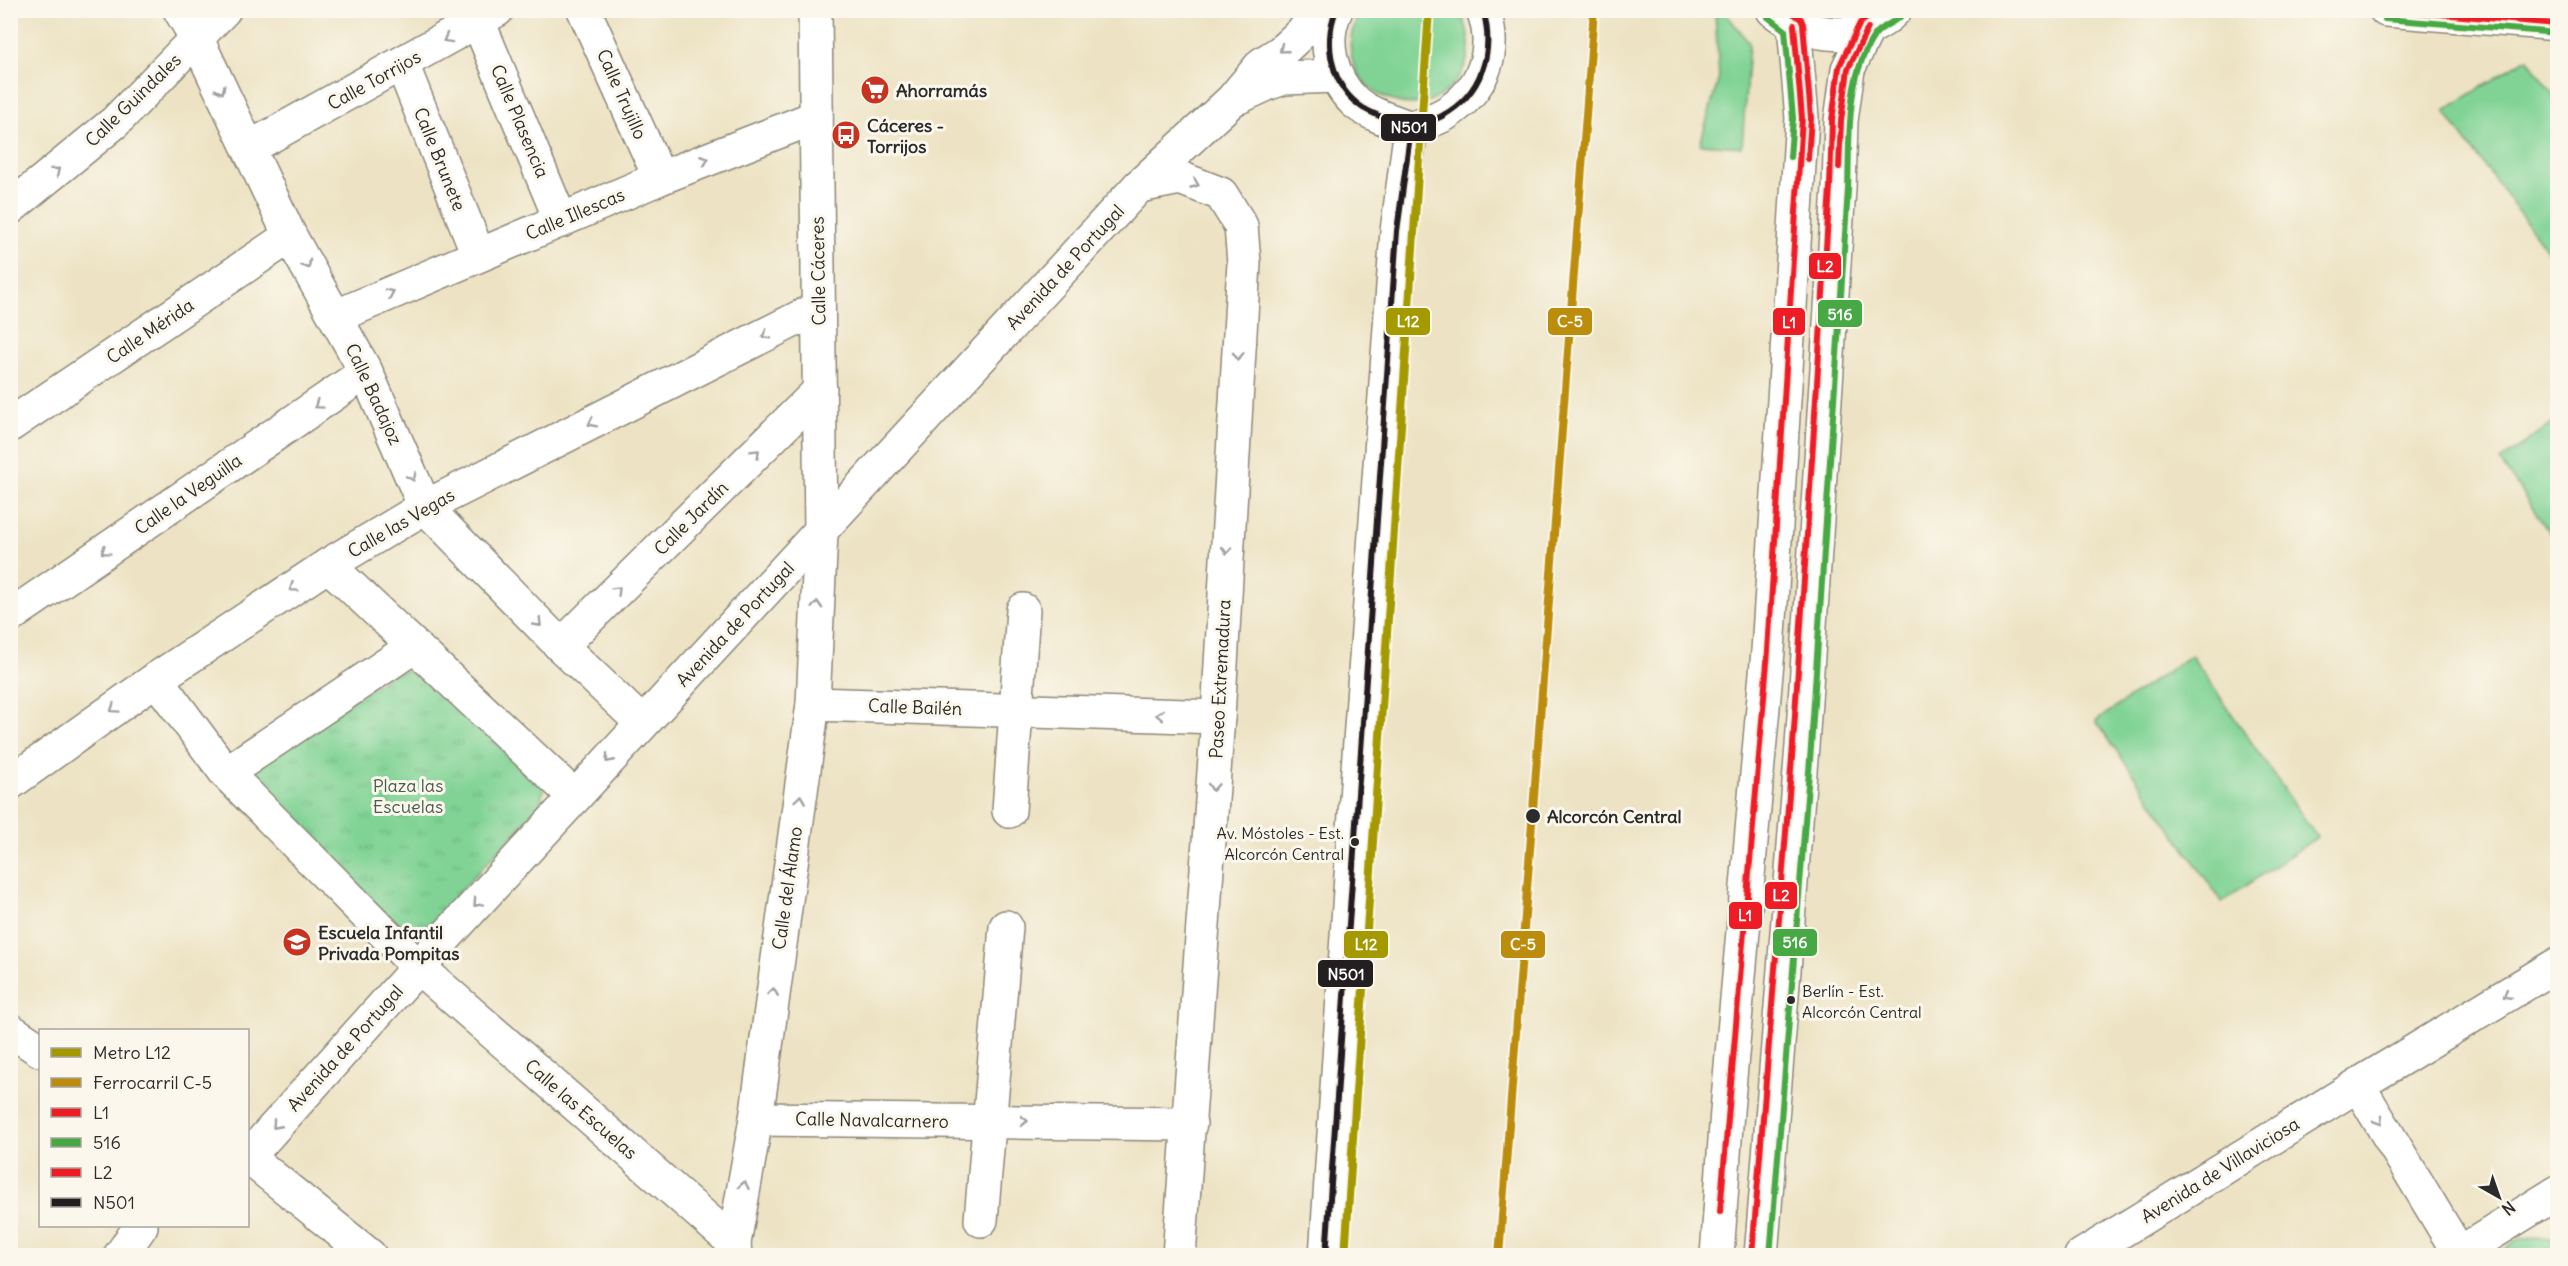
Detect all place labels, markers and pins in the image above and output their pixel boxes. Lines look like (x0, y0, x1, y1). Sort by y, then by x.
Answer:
supermarket icon: Ahorramás (859, 74, 891, 106)
place label: Ahorramás (896, 79, 987, 102)
place label: Cáceres - Torrijos (867, 114, 944, 158)
bus stop icon: Cáceres - Torrijos (830, 119, 862, 151)
place label: Alcorcón Central (1547, 805, 1682, 828)
marker: Alcorcón Central (1524, 807, 1542, 825)
place label: Av. Móstoles - Est. Alcorcón Central (1216, 823, 1344, 864)
marker: Av. Móstoles - Est. Alcorcón Central (1349, 836, 1361, 848)
place label: Escuela Infantil Privada Pompitas (318, 921, 459, 965)
school or university icon: Escuela Infantil Privada Pompitas (281, 926, 313, 958)
place label: Berlín - Est. Alcorcón Central (1802, 981, 1922, 1022)
marker: Berlín - Est. Alcorcón Central (1785, 994, 1797, 1006)

